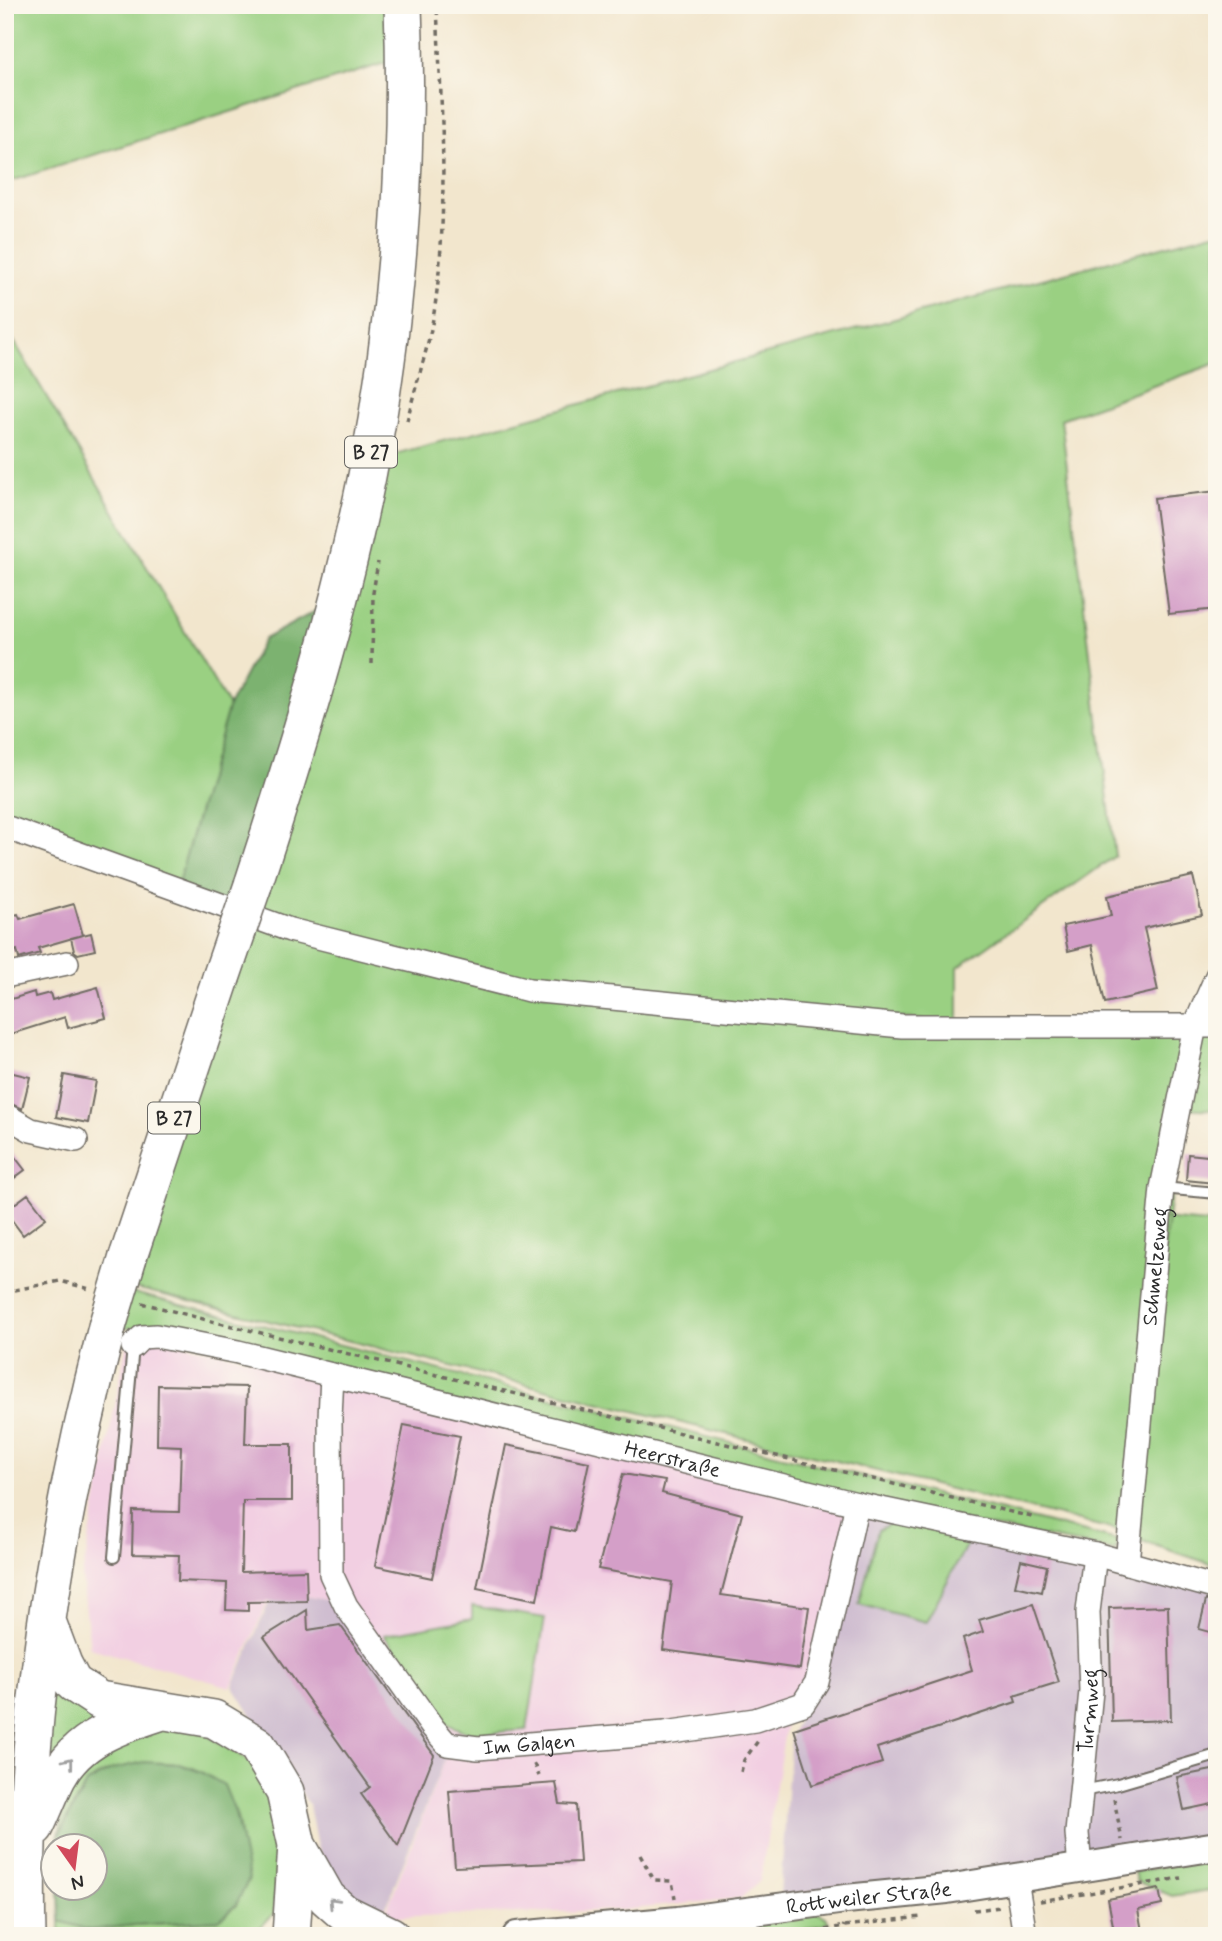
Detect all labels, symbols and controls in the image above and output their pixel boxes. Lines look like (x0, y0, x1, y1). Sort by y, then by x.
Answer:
road number: B 27 (345, 436, 397, 467)
road number: B 27 (148, 1102, 200, 1134)
street label: Schmelzeweg (1136, 1206, 1177, 1327)
street label: Heerstraße (622, 1434, 723, 1485)
street label: Turmweg (1072, 1668, 1108, 1754)
street label: Im Galgen (482, 1727, 577, 1763)
one-way arrow (60, 1757, 73, 1770)
north arrow (38, 1832, 108, 1902)
text: N (69, 1868, 87, 1896)
street label: Rottweiler Straße (785, 1876, 953, 1922)
one-way arrow (328, 1897, 341, 1910)

